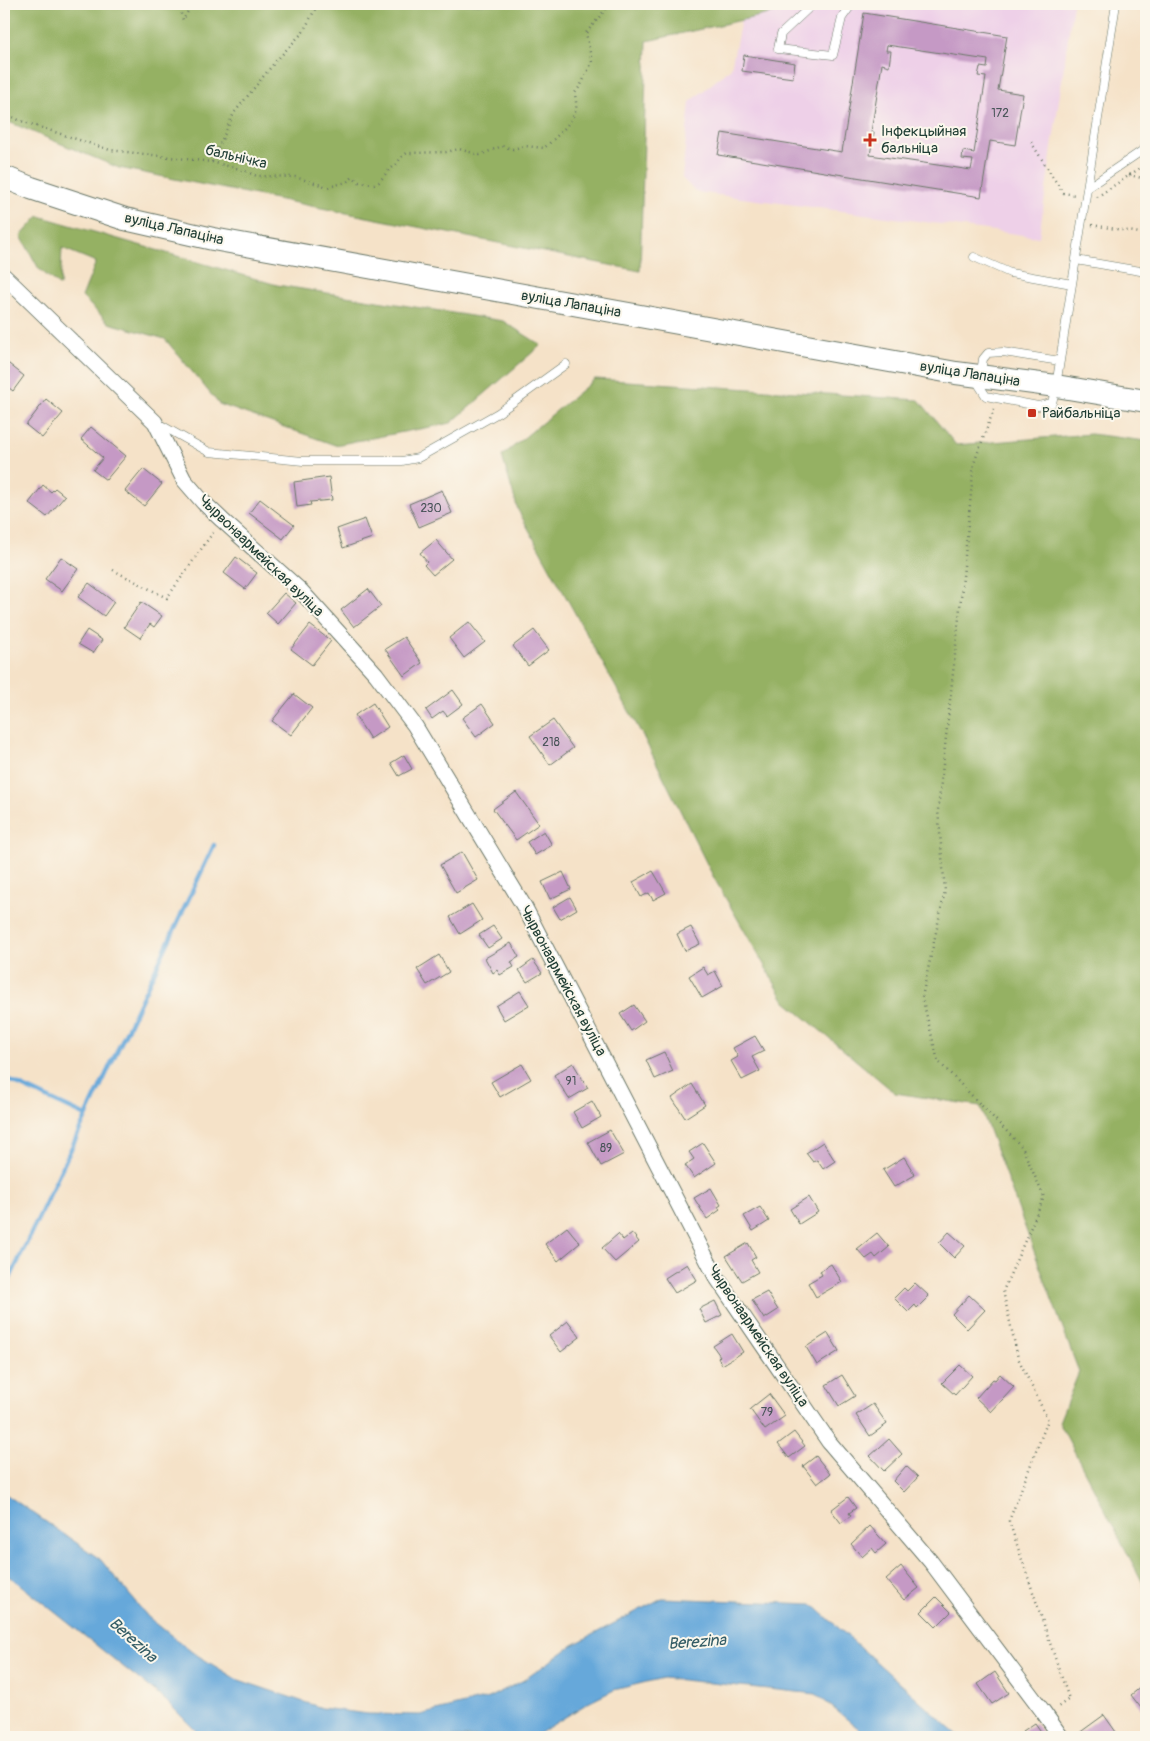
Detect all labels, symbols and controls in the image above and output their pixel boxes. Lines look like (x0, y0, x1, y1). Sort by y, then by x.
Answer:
house number: 172 (991, 106, 1009, 121)
place label: Інфекцыйная бальніца (881, 122, 966, 158)
marker: Інфекцыйная бальніца (863, 133, 877, 147)
street label: бальнічка (203, 141, 269, 173)
street label: вуліца Лапаціна (123, 208, 225, 250)
street label: вуліца Лапаціна (520, 286, 622, 322)
street label: вуліца Лапаціна (919, 357, 1021, 391)
place label: Райбальніца (1042, 404, 1121, 423)
marker: Райбальніца (1026, 407, 1038, 419)
street label: Чырвонаармейская вуліца (194, 491, 328, 621)
house number: 230 (420, 501, 442, 516)
house number: 218 (542, 735, 560, 750)
street label: Чырвонаармейская вуліца (515, 903, 611, 1059)
house number: 91 (566, 1074, 576, 1089)
house number: 89 (600, 1141, 612, 1156)
street label: Чырвонаармейская вуліца (703, 1261, 813, 1411)
house number: 79 (761, 1405, 773, 1420)
water label: Berezina (105, 1613, 162, 1668)
water label: Berezina (667, 1630, 728, 1654)

